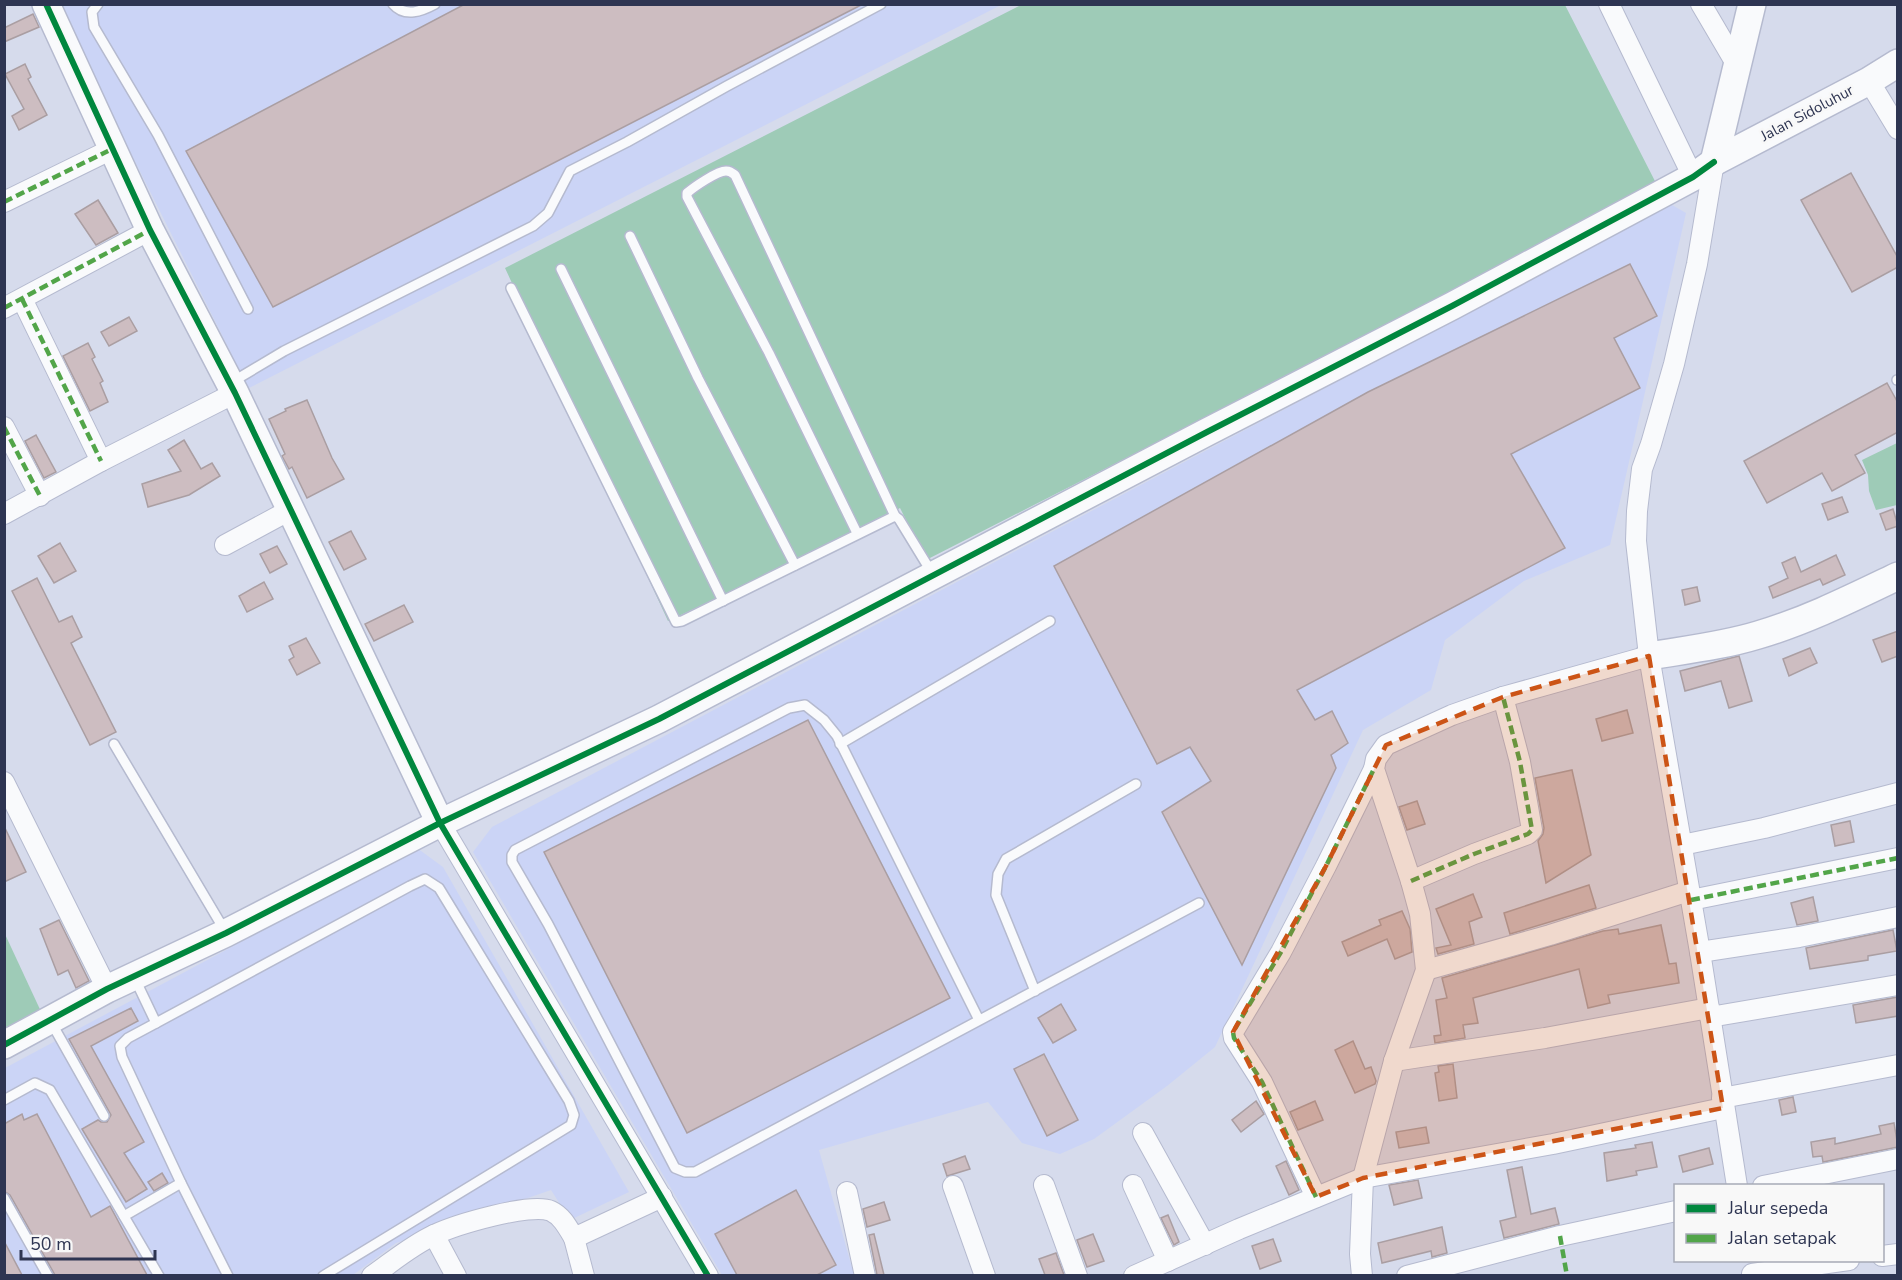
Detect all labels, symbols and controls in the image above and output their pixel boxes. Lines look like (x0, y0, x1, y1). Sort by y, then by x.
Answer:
street label: Jalan Sidoluhur (1756, 80, 1858, 146)
legend (1674, 1184, 1884, 1262)
text: Jalur sepeda (1727, 1196, 1828, 1220)
scale bar (21, 1223, 154, 1261)
text: Jalan setapak (1727, 1226, 1837, 1250)
text: 50 m (30, 1232, 72, 1256)

